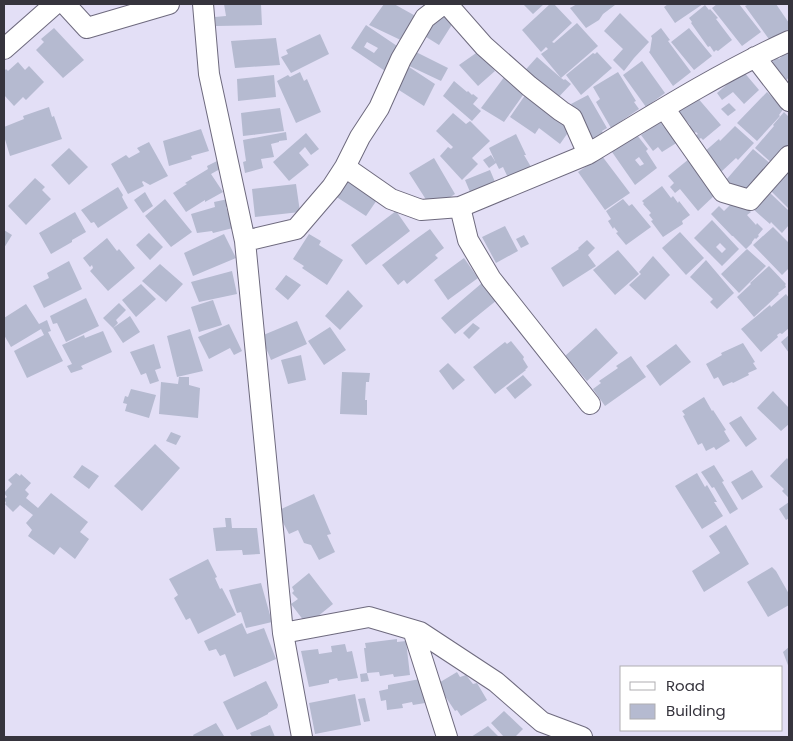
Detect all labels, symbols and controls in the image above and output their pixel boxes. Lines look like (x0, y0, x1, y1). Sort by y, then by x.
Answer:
legend (620, 666, 783, 731)
text: Road (666, 675, 705, 696)
text: Building (666, 700, 726, 721)

